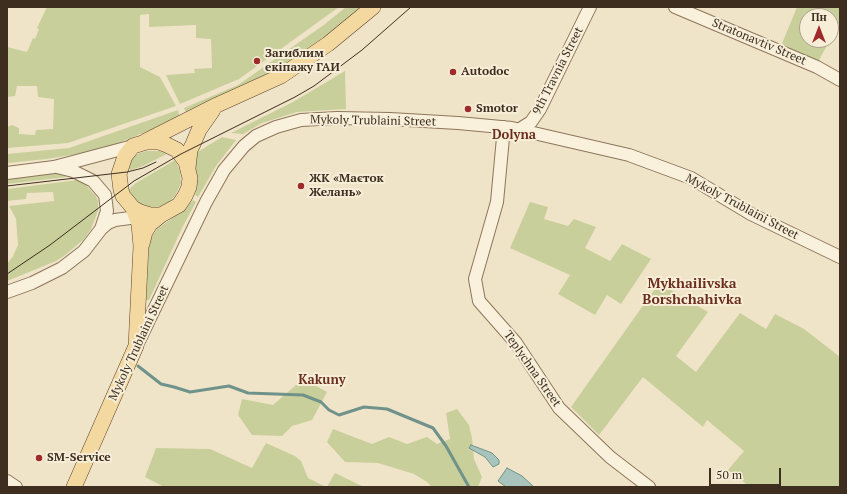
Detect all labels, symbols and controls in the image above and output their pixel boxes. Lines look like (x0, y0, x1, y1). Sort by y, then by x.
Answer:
north arrow (799, 8, 839, 48)
text: Пн (811, 10, 827, 24)
street label: Stratonavtiv Street (710, 16, 808, 68)
street label: 9th Travnia Street (530, 25, 586, 117)
place label: Загиблим екіпажу ГАИ (265, 47, 340, 75)
marker: Загиблим екіпажу ГАИ (252, 56, 262, 66)
place label: Autodoc (461, 65, 509, 79)
marker: Autodoc (448, 67, 458, 77)
place label: Smotor (476, 102, 518, 116)
marker: Smotor (463, 104, 473, 114)
street label: Mykoly Trublaini Street (310, 113, 436, 129)
district label: Dolyna (492, 127, 536, 143)
street label: Mykoly Trublaini Street (683, 171, 801, 243)
place label: ЖК «Маєток Желань» (309, 172, 384, 200)
marker: ЖК «Маєток Желань» (296, 181, 306, 191)
district label: Mykhailivska Borshchahivka (642, 276, 742, 308)
street label: Mykoly Trublaini Street (106, 283, 172, 403)
street label: Teplychna Street (500, 328, 564, 410)
district label: Kakuny (298, 372, 346, 388)
place label: SM-Service (47, 451, 111, 465)
marker: SM-Service (34, 453, 44, 463)
scale bar (711, 460, 783, 486)
text: 50 m (716, 467, 742, 482)

